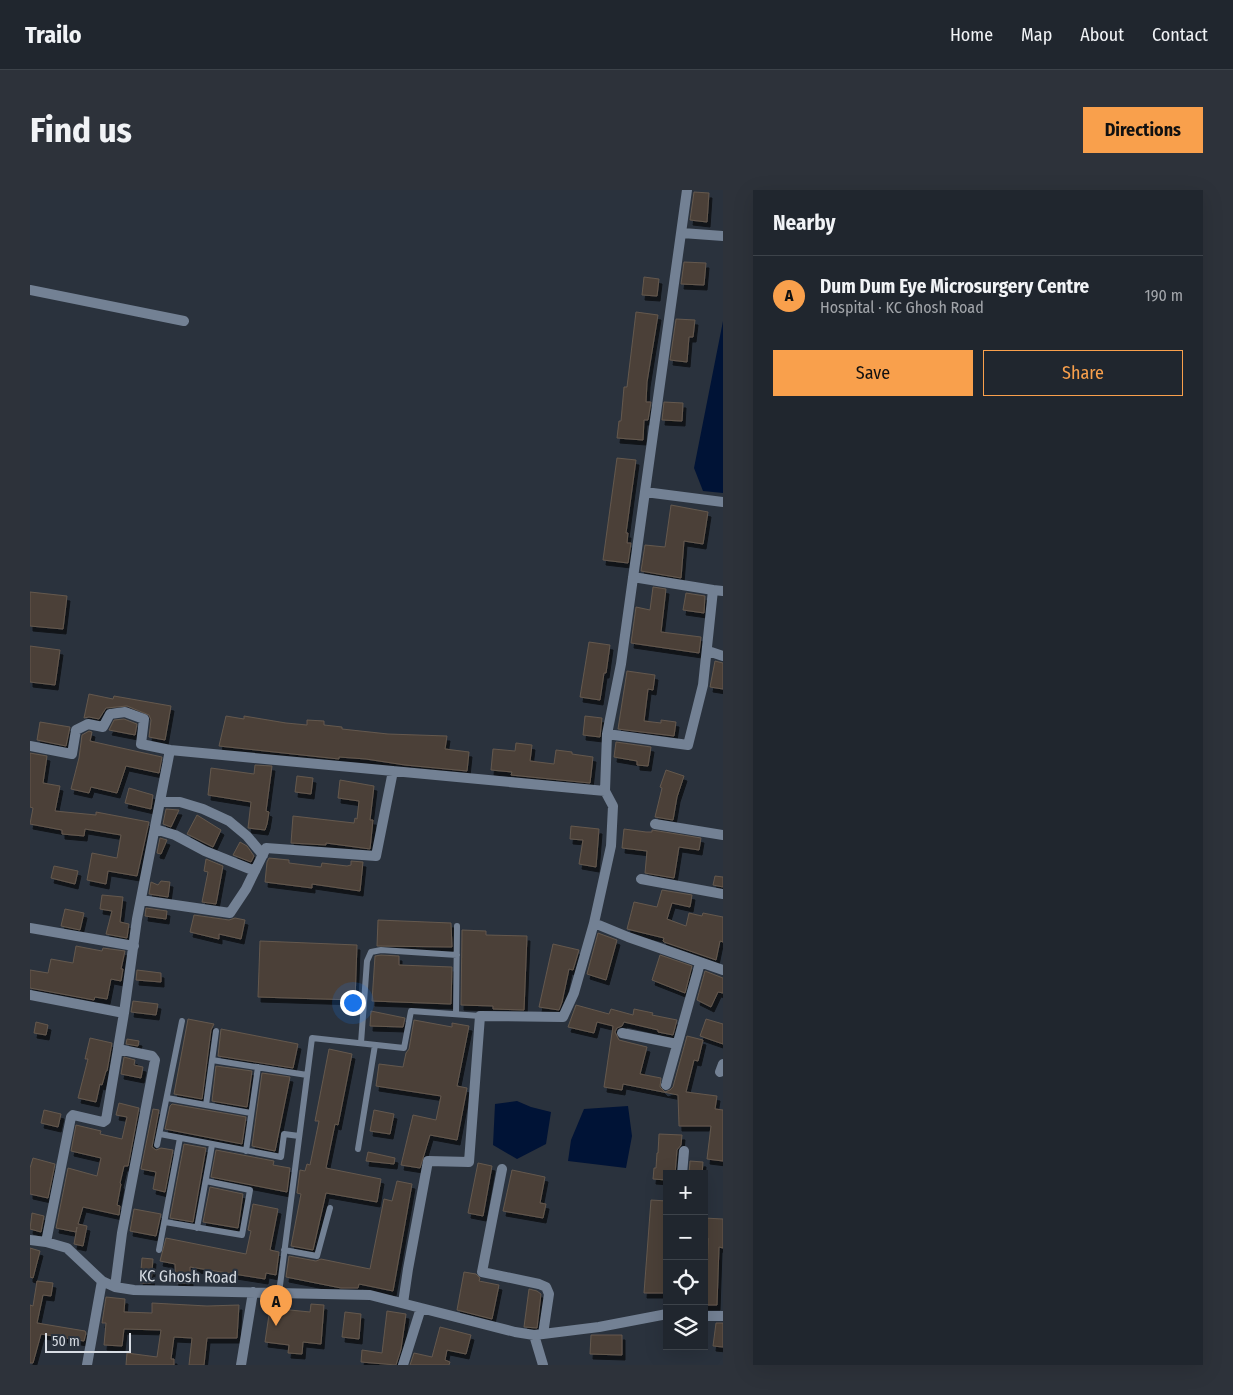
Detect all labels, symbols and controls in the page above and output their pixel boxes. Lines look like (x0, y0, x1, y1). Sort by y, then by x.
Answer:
text: Trailo (25, 21, 82, 49)
text: Home (950, 24, 993, 46)
text: Map (1021, 24, 1052, 46)
text: About (1080, 24, 1124, 46)
text: Contact (1152, 24, 1208, 46)
button: Directions (1083, 107, 1203, 153)
text: Find us (30, 109, 132, 151)
text: Nearby (773, 210, 835, 236)
text: Dum Dum Eye Microsurgery Centre (820, 275, 1089, 298)
text: A (785, 286, 793, 305)
text: 190 m (1145, 286, 1183, 305)
text: Hospital · KC Ghosh Road (820, 298, 984, 317)
button: Save (773, 350, 973, 396)
button: Share (983, 350, 1183, 396)
your location (340, 990, 366, 1016)
map controls (663, 1170, 708, 1350)
button: + (663, 1170, 708, 1215)
button: − (663, 1215, 708, 1260)
button: locate (663, 1260, 708, 1305)
street label: KC Ghosh Road (139, 1266, 237, 1287)
pin: A (260, 1285, 292, 1326)
button: layers (663, 1305, 708, 1350)
scale bar (45, 1330, 131, 1353)
text: 50 m (52, 1333, 80, 1350)

